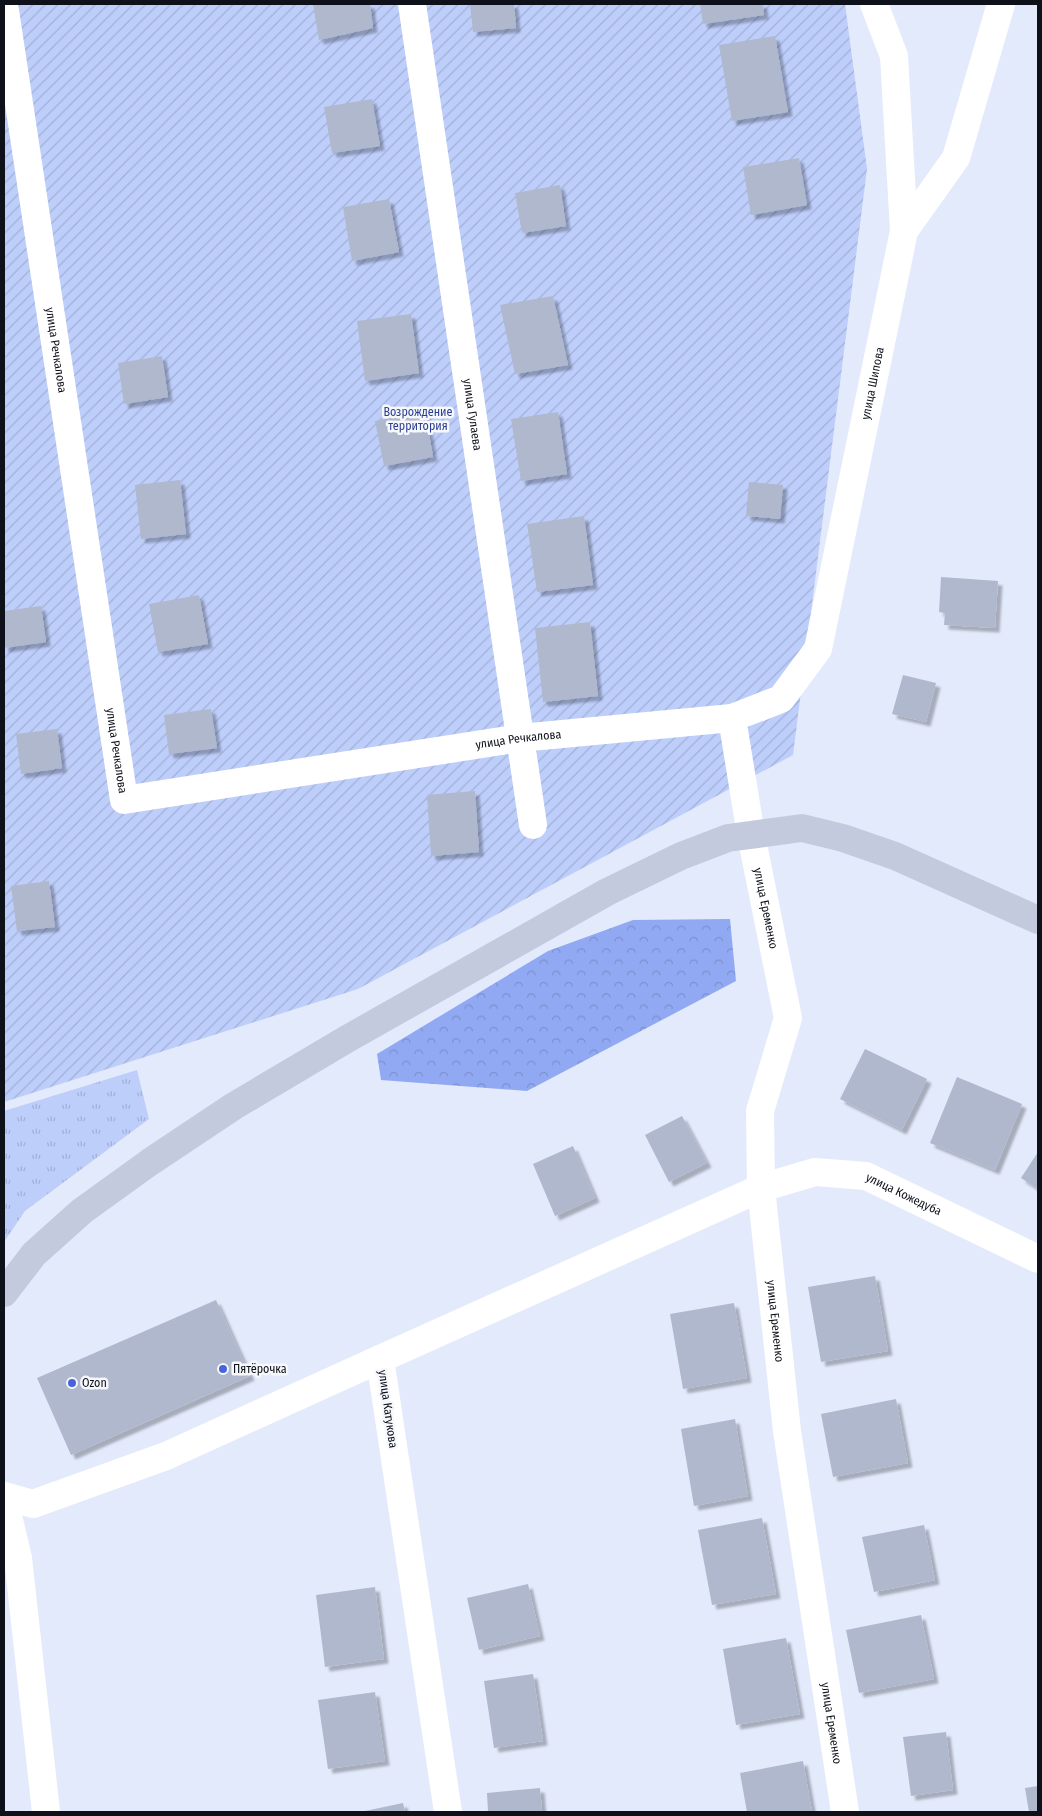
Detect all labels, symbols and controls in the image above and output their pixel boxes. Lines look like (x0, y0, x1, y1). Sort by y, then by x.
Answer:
street label: улица Речкалова (43, 306, 70, 394)
street label: улица Шипова (858, 346, 887, 421)
street label: улица Гулаева (460, 378, 485, 452)
park label: Возрождение территория (384, 405, 453, 433)
street label: улица Речкалова (103, 707, 130, 794)
street label: улица Речкалова (474, 727, 562, 752)
street label: улица Еременко (751, 866, 781, 950)
street label: улица Кожедуба (864, 1170, 944, 1218)
street label: улица Еременко (764, 1279, 787, 1363)
place label: Пятёрочка (233, 1362, 287, 1376)
marker: Пятёрочка (217, 1363, 229, 1375)
street label: улица Катукова (376, 1369, 400, 1449)
place label: Ozon (82, 1376, 107, 1390)
marker: Ozon (66, 1377, 78, 1389)
street label: улица Еременко (818, 1681, 845, 1765)

